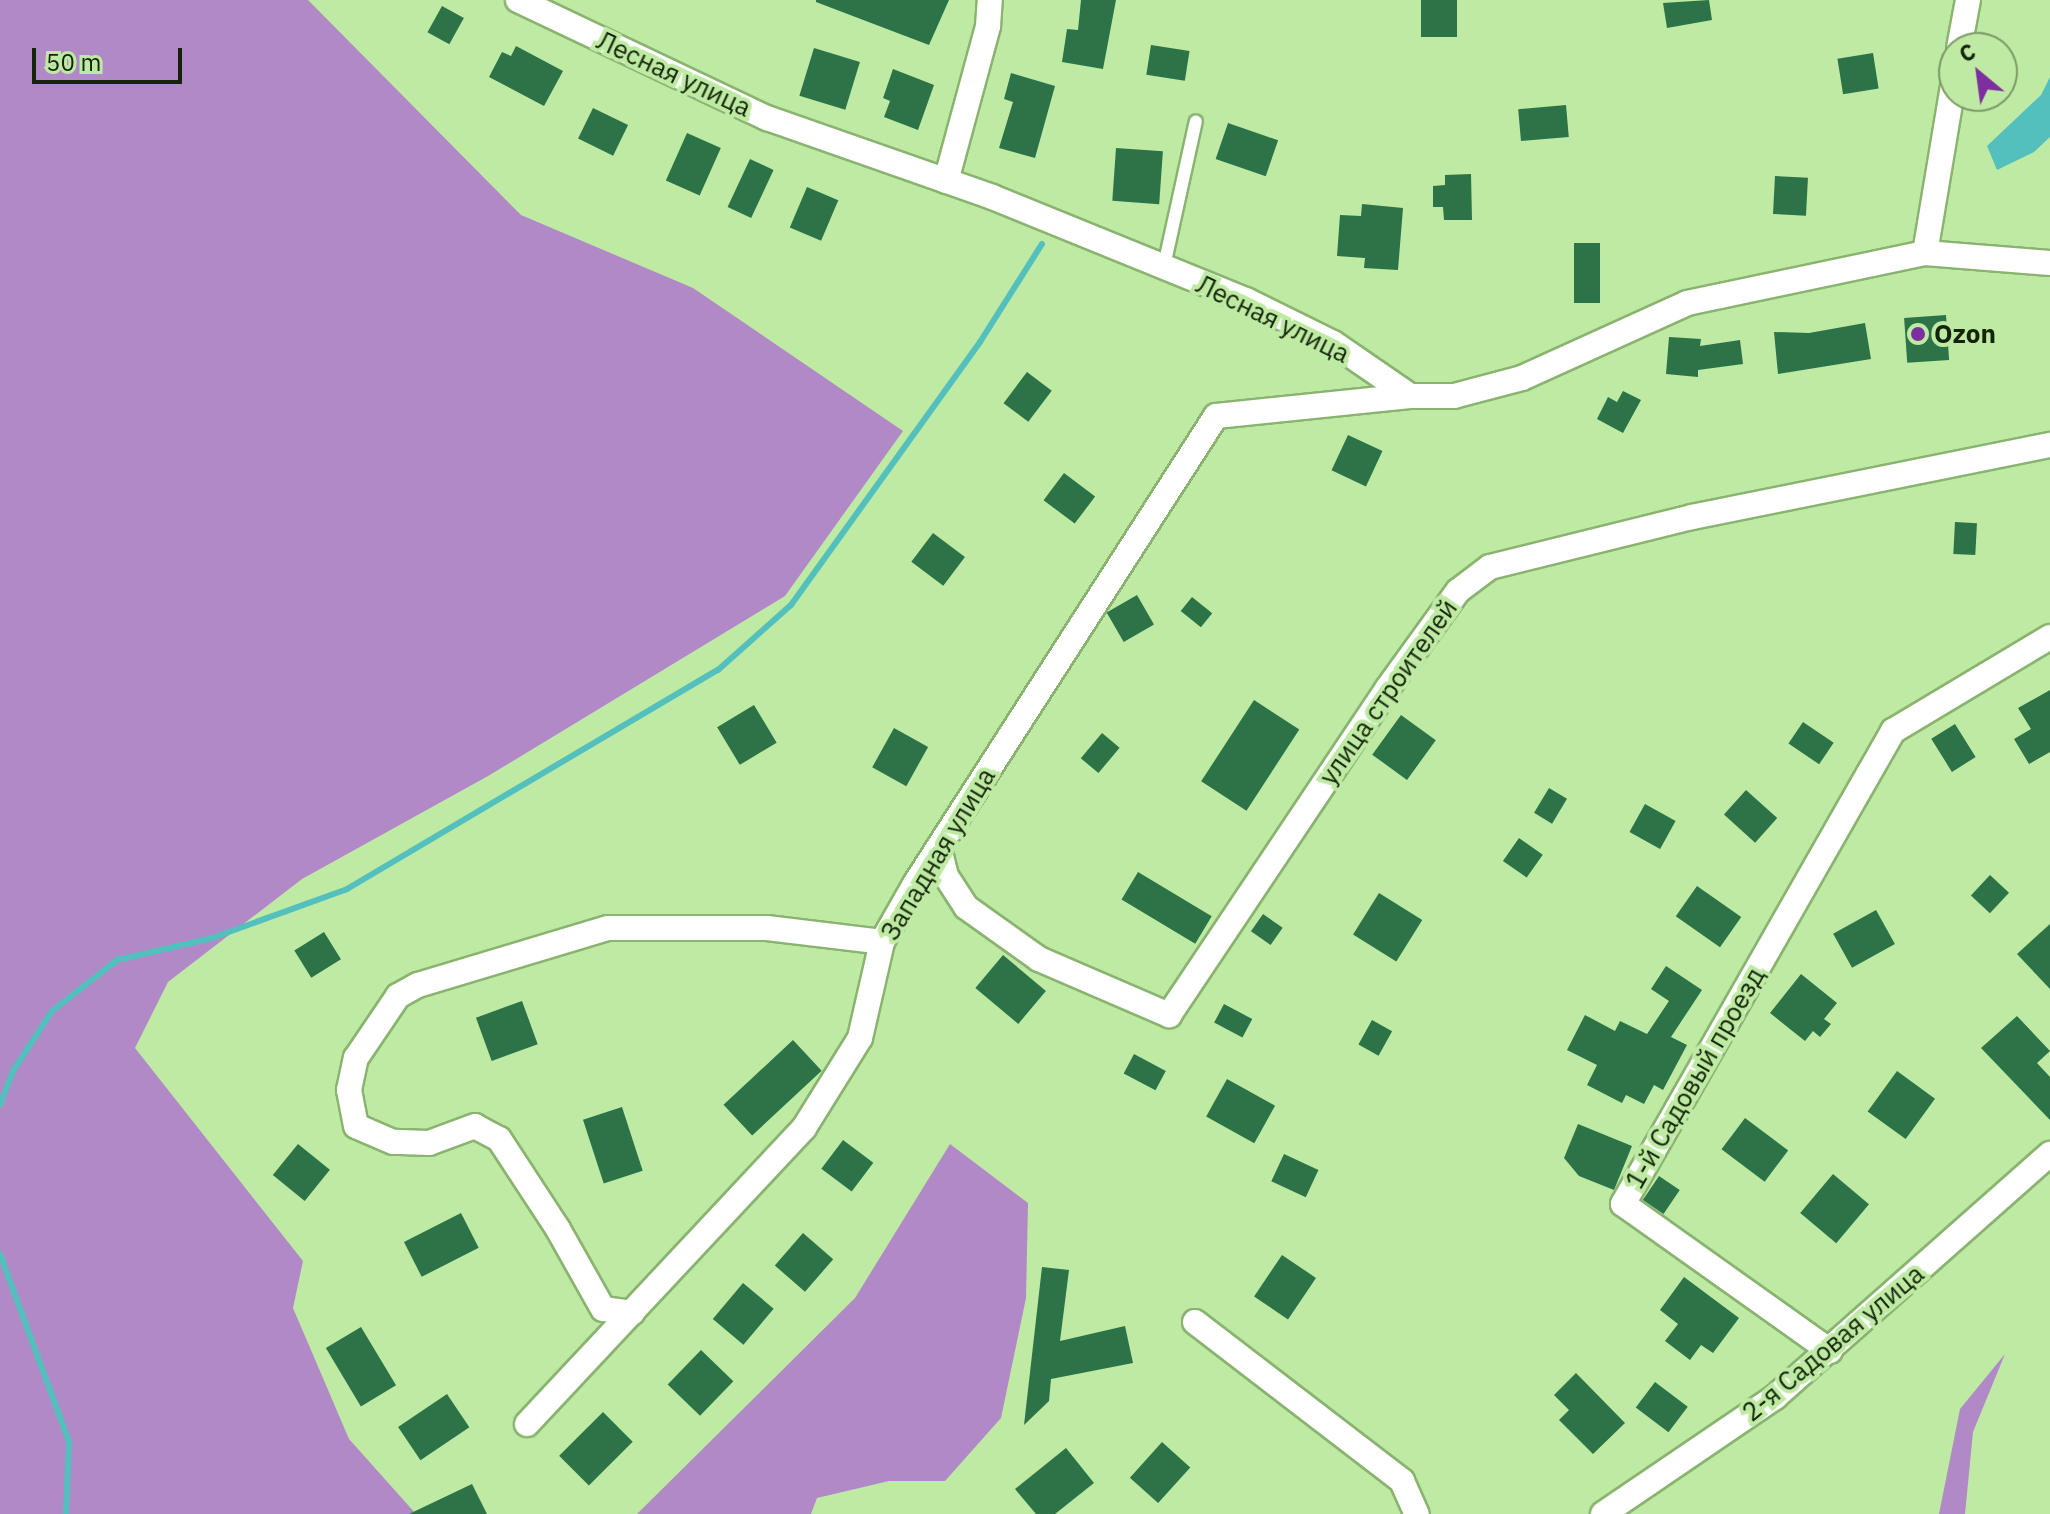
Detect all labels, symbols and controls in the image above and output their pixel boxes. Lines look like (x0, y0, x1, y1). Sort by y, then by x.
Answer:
street label: Лесная улица (592, 25, 756, 123)
scale bar (36, 32, 186, 82)
north arrow (1938, 32, 2018, 112)
text: С (1954, 36, 1980, 68)
text: 50 m (46, 46, 101, 78)
street label: Лесная улица (1191, 269, 1355, 369)
place label: Ozon (1934, 318, 1996, 350)
marker: Ozon (1909, 325, 1927, 343)
street label: улица строителей (1312, 593, 1464, 791)
street label: Западная улица (874, 762, 1002, 946)
street label: 1-й Садовый проезд (1619, 962, 1771, 1194)
street label: 2-я Садовая улица (1736, 1258, 1930, 1428)

